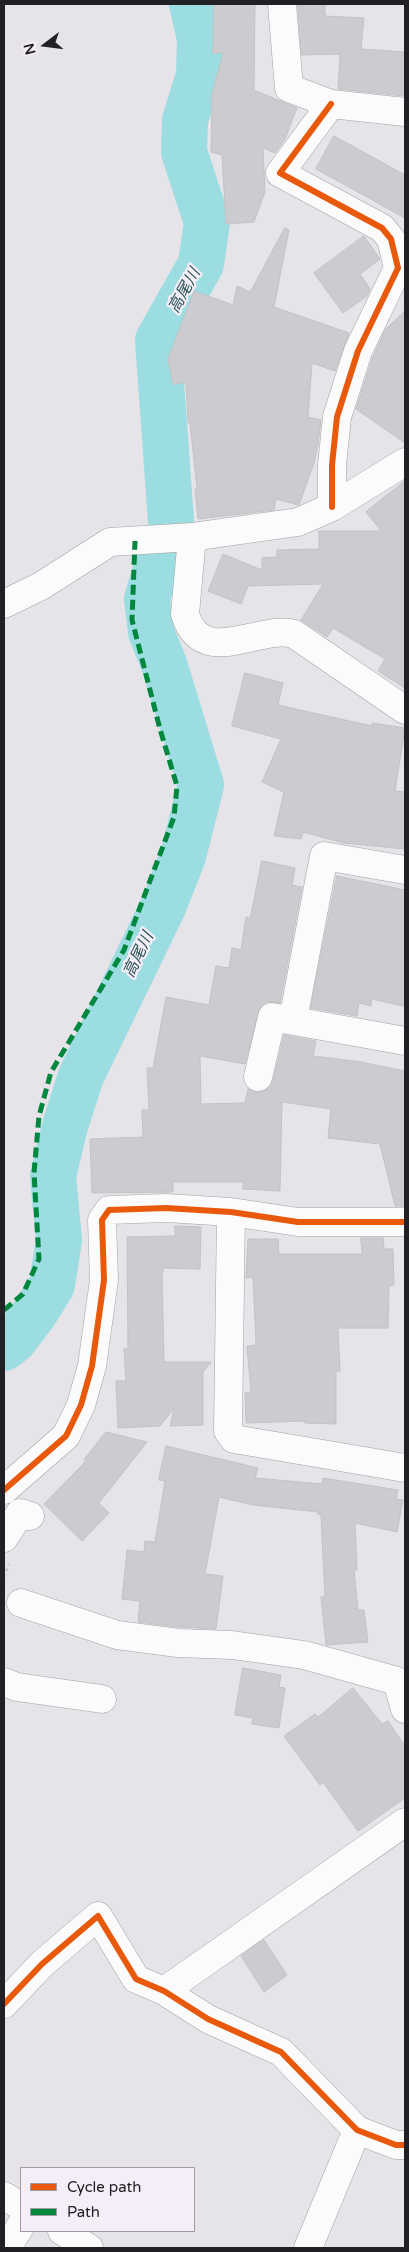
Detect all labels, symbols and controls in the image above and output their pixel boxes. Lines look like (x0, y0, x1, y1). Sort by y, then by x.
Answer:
north arrow (20, 20, 70, 70)
text: N (20, 41, 40, 57)
water label: 高尾川 (165, 265, 205, 317)
water label: 高尾川 (120, 929, 158, 981)
legend (20, 2167, 195, 2232)
text: Cycle path (67, 2178, 141, 2196)
text: Path (67, 2203, 100, 2221)

